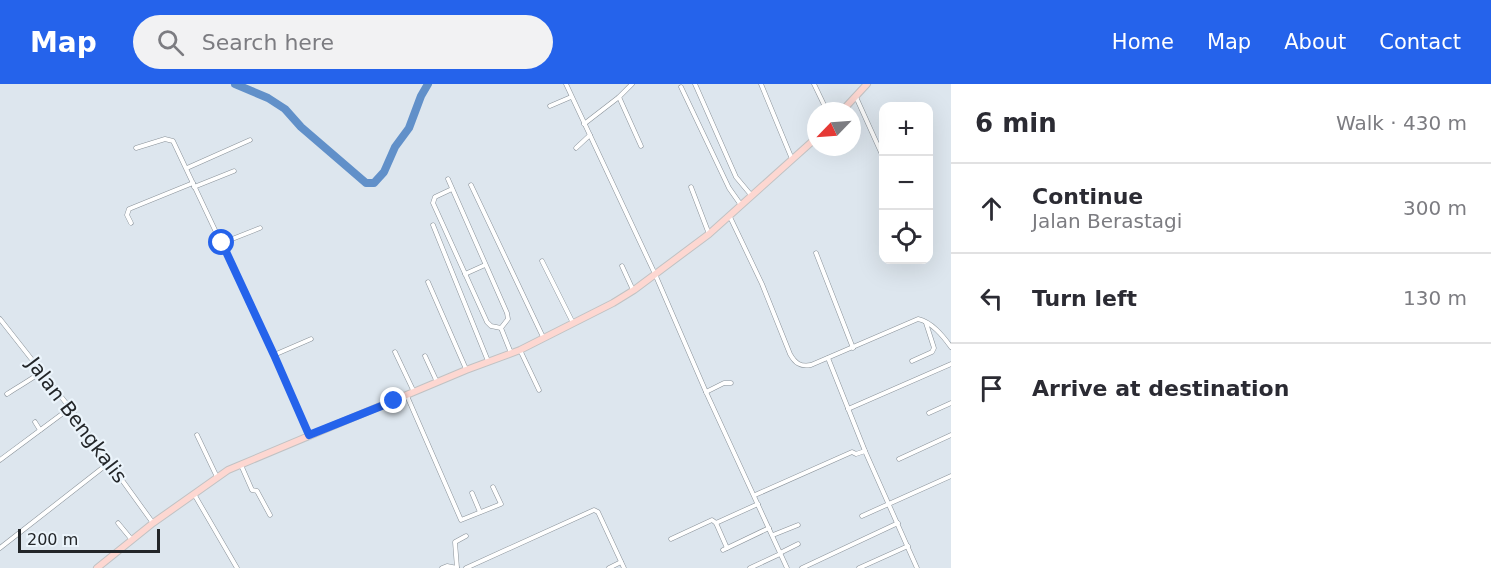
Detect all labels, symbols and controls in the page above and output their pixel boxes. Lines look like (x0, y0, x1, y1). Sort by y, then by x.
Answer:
search box (133, 15, 553, 69)
text: Map (30, 26, 97, 59)
icon: search (154, 26, 187, 59)
text: Search here (202, 30, 334, 55)
text: Home (1112, 30, 1174, 54)
text: Map (1207, 30, 1251, 54)
text: About (1284, 30, 1346, 54)
text: Contact (1379, 30, 1461, 54)
north arrow (807, 102, 861, 156)
map controls (879, 102, 933, 264)
button: + (879, 102, 933, 156)
text: 6 min (975, 108, 1057, 138)
text: Walk · 430 m (1336, 111, 1467, 135)
button: − (879, 156, 933, 210)
text: Continue (1032, 184, 1143, 209)
icon: ahead (975, 192, 1008, 225)
text: 300 m (1403, 196, 1467, 220)
text: Jalan Berastagi (1032, 209, 1182, 233)
button: locate (879, 210, 933, 264)
route start (208, 229, 234, 255)
icon: left (975, 282, 1008, 315)
text: Turn left (1032, 286, 1137, 311)
text: 130 m (1403, 286, 1467, 310)
street label: Jalan Bengkalis (21, 351, 132, 488)
icon: arrive (975, 372, 1008, 405)
text: Arrive at destination (1032, 376, 1289, 401)
route end (380, 387, 406, 413)
scale bar (18, 526, 160, 554)
text: 200 m (27, 530, 78, 549)

